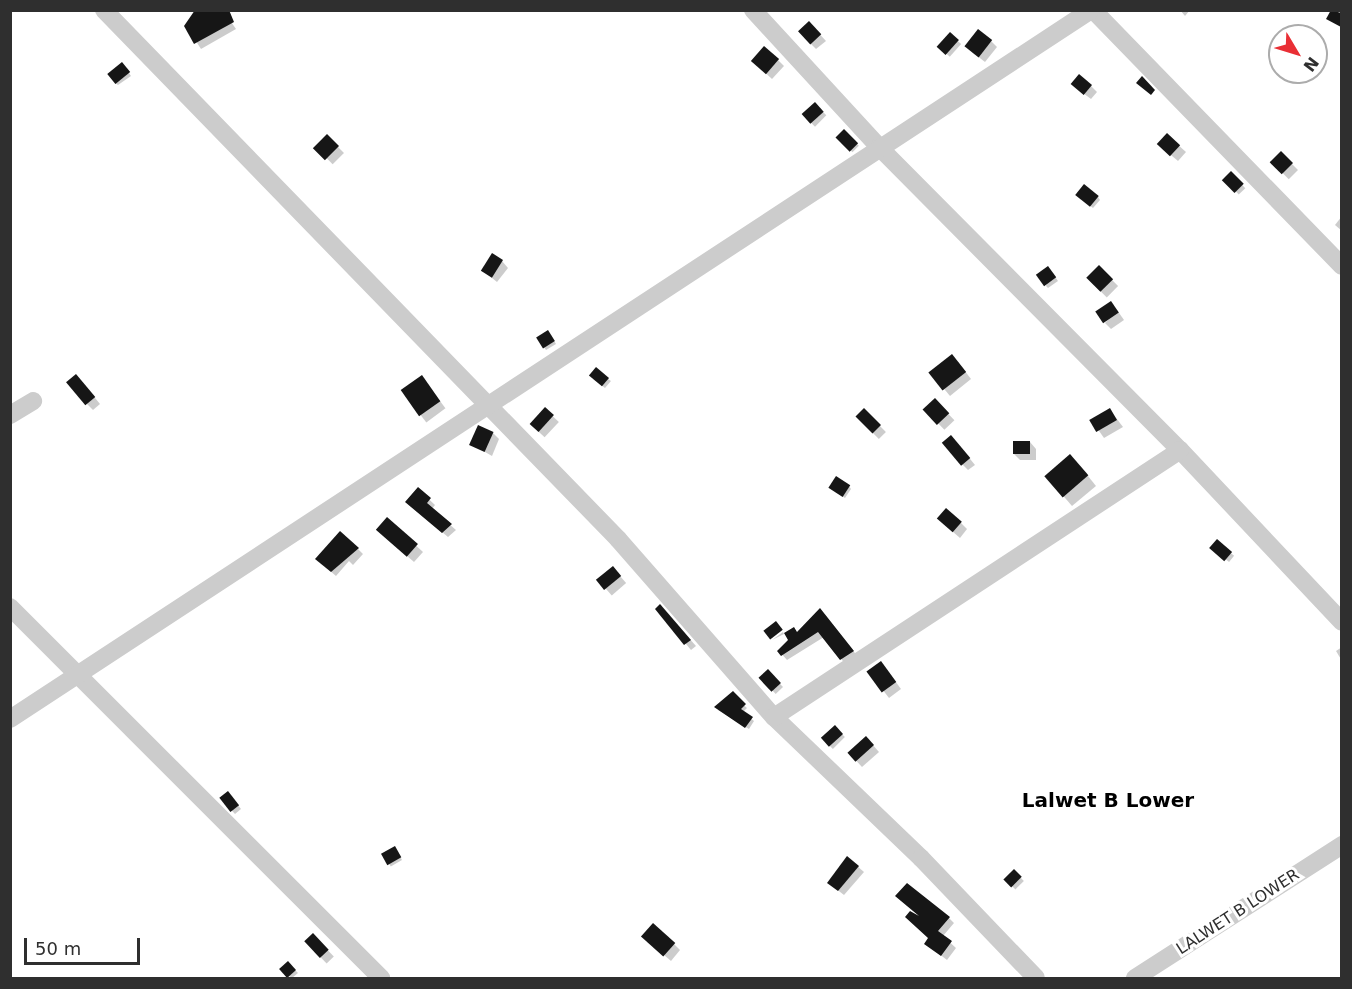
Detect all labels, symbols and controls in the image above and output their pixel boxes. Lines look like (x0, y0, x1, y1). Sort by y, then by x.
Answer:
north arrow (1268, 24, 1328, 84)
text: N (1299, 53, 1323, 75)
district label: Lalwet B Lower (1022, 788, 1194, 812)
street label: LALWET B LOWER (1173, 865, 1303, 959)
scale bar (27, 926, 142, 964)
text: 50 m (35, 938, 81, 959)

